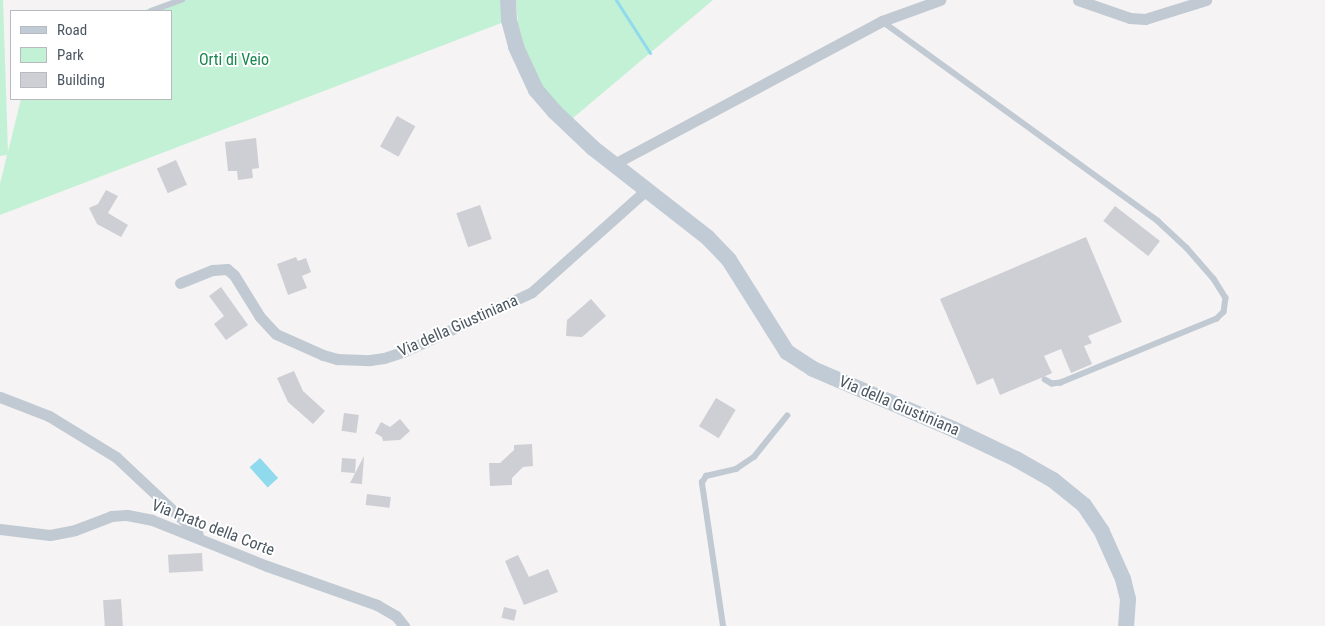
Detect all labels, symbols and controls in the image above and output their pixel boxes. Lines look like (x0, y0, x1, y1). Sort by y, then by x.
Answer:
legend (10, 10, 172, 100)
text: Road (57, 21, 87, 39)
text: Park (57, 46, 84, 64)
park label: Orti di Veio (199, 50, 269, 70)
text: Building (57, 71, 105, 89)
street label: Via della Giustiniana (395, 291, 521, 361)
street label: Via della Giustiniana (836, 372, 962, 440)
street label: Via Prato della Corte (149, 496, 277, 560)

